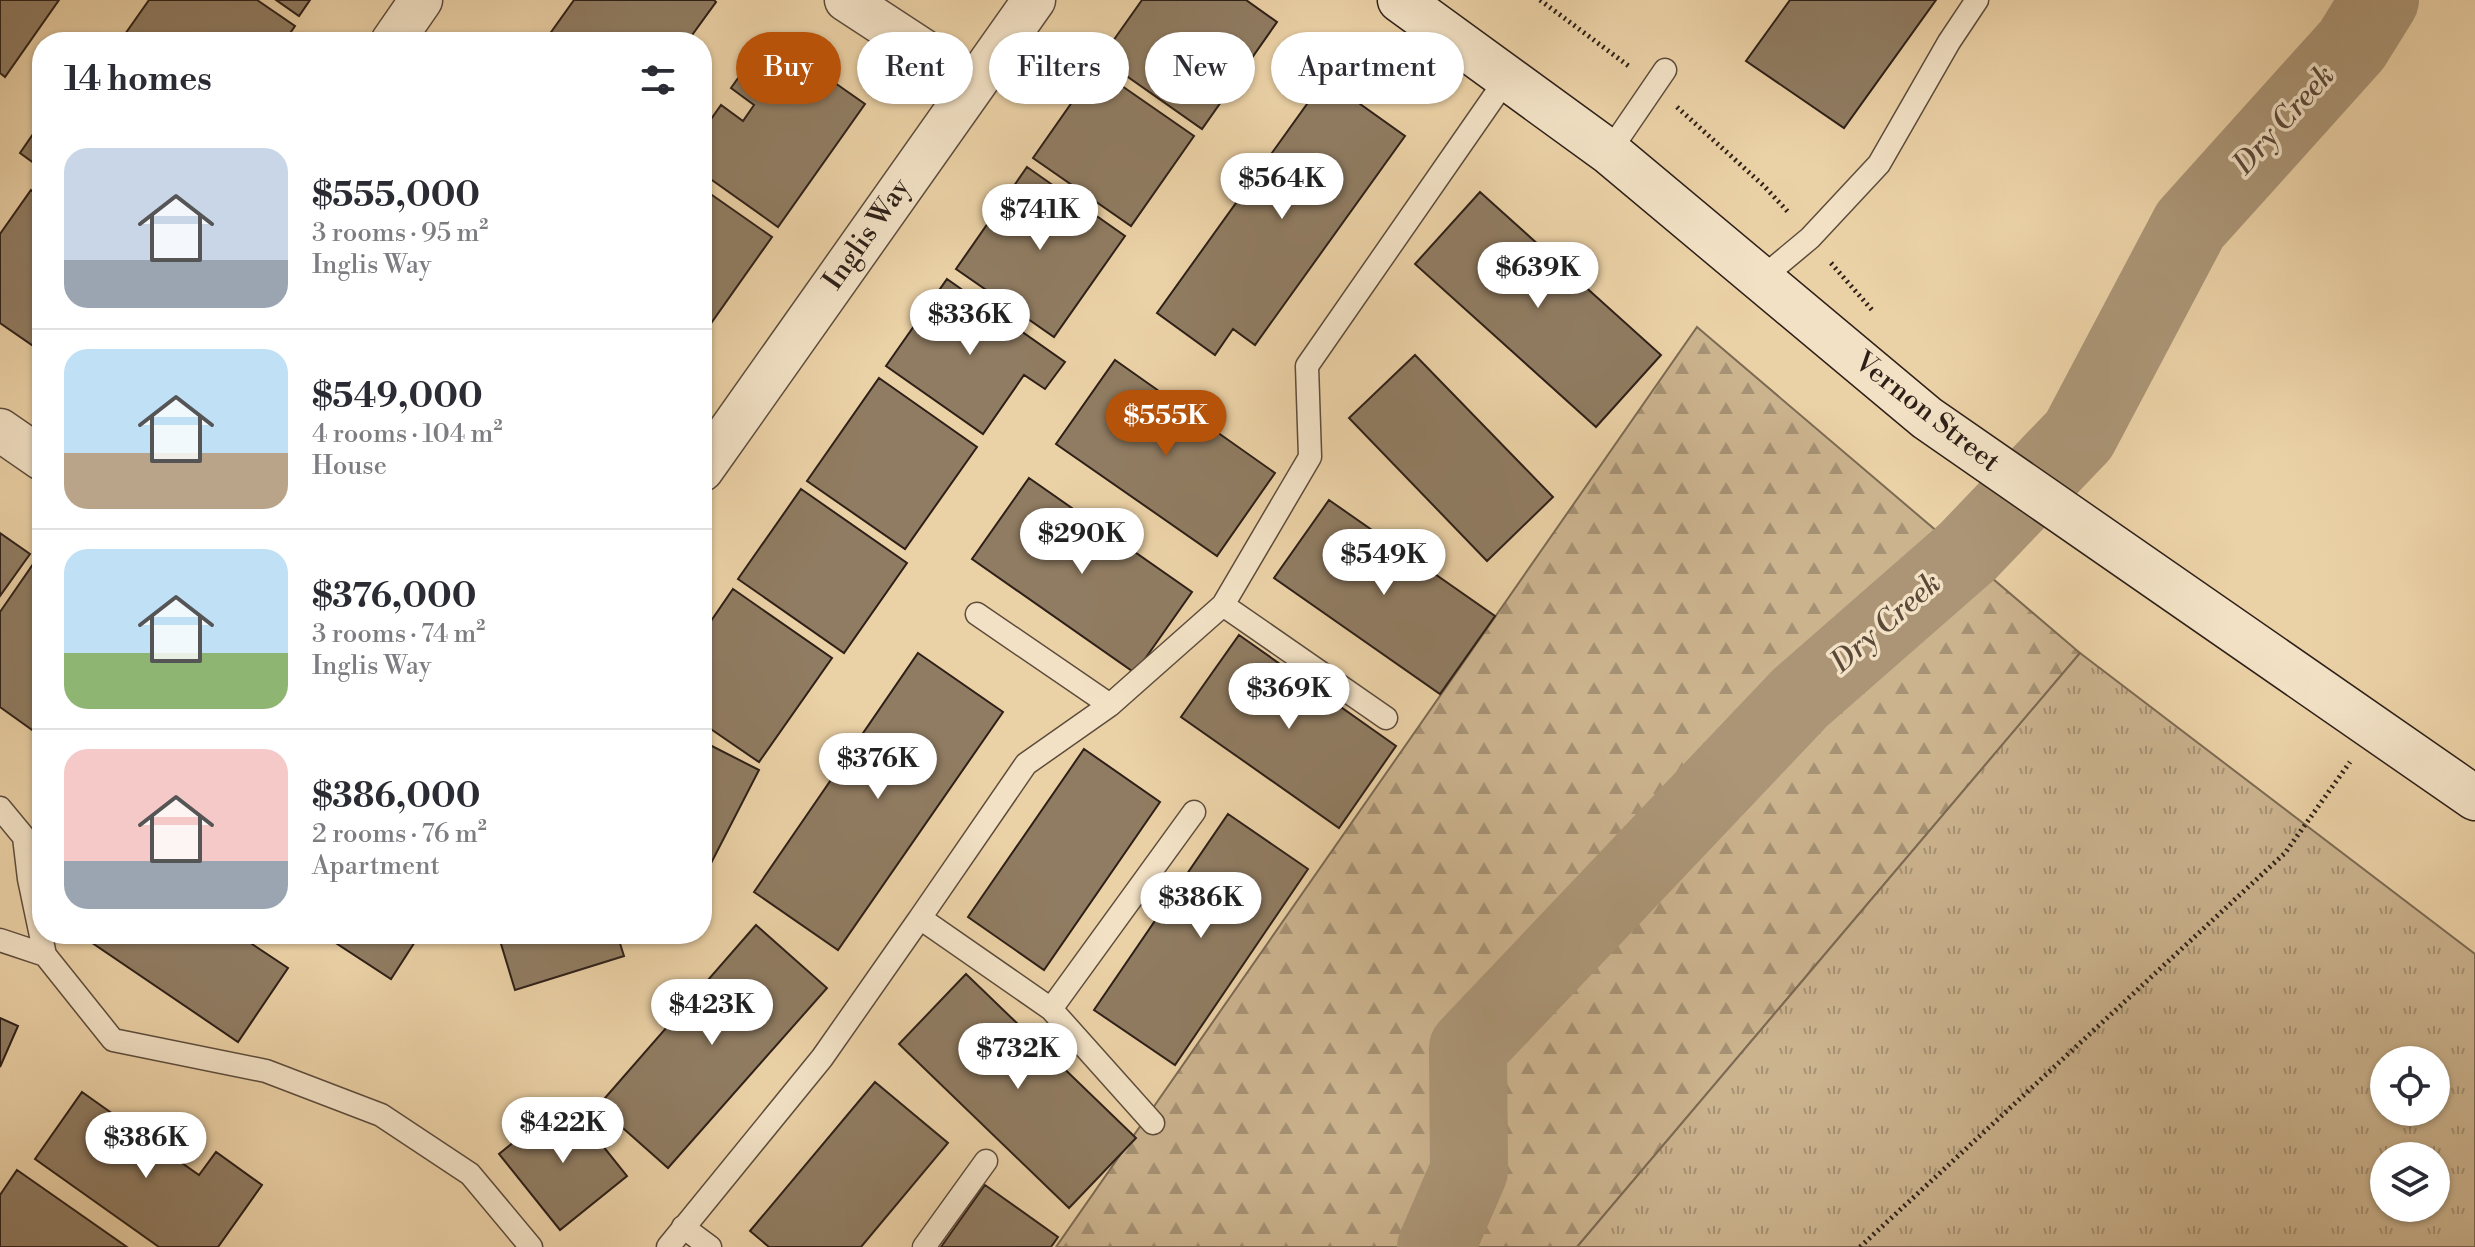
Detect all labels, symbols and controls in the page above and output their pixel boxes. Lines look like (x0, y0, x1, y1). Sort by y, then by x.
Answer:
chip: Buy (736, 32, 841, 104)
chip: Rent (857, 32, 973, 104)
chip: Filters (989, 32, 1129, 104)
chip: New (1145, 32, 1255, 104)
chip: Apartment (1271, 32, 1464, 104)
water label: Dry Creek (2224, 57, 2343, 183)
icon: filters (636, 58, 680, 102)
text: 14 homes (64, 59, 212, 101)
pin: $564K (1226, 153, 1338, 221)
text: $564K (1239, 163, 1325, 195)
street label: Inglis Way (816, 171, 918, 297)
text: $555,000 (312, 175, 480, 217)
icon: home (128, 180, 224, 276)
pin: $741K (984, 184, 1096, 252)
text: $741K (1000, 194, 1080, 226)
text: 3 rooms · 95 m² (312, 217, 488, 249)
pin: $639K (1482, 242, 1594, 310)
text: Inglis Way (312, 249, 431, 281)
text: $639K (1496, 252, 1580, 284)
pin: $336K (914, 289, 1026, 357)
text: $336K (928, 299, 1012, 331)
street label: Vernon Street (1846, 344, 2007, 480)
text: $549,000 (312, 376, 483, 418)
icon: home (128, 381, 224, 477)
pin: $555K (1110, 390, 1222, 458)
text: $555K (1124, 400, 1208, 432)
text: 4 rooms · 104 m² (312, 418, 502, 450)
text: House (312, 450, 387, 482)
pin: $290K (1026, 508, 1138, 576)
text: $290K (1038, 518, 1126, 550)
pin: $549K (1328, 529, 1440, 597)
text: $549K (1341, 539, 1427, 571)
water label: Dry Creek (1822, 565, 1949, 682)
text: $376,000 (312, 576, 476, 618)
icon: home (128, 581, 224, 677)
text: 3 rooms · 74 m² (312, 618, 485, 650)
text: Inglis Way (312, 650, 431, 682)
pin: $369K (1233, 663, 1345, 731)
text: $369K (1247, 673, 1331, 705)
pin: $376K (822, 733, 934, 801)
text: $376K (837, 743, 919, 775)
text: $386,000 (312, 776, 480, 818)
icon: home (128, 781, 224, 877)
text: 2 rooms · 76 m² (312, 818, 487, 850)
text: Apartment (312, 850, 440, 882)
pin: $386K (1145, 872, 1257, 940)
text: $386K (1158, 882, 1244, 914)
pin: $423K (656, 979, 768, 1047)
text: $423K (669, 989, 755, 1021)
pin: $732K (962, 1023, 1074, 1091)
text: $732K (976, 1033, 1060, 1065)
map controls (2370, 1046, 2450, 1222)
button: locate (2370, 1046, 2450, 1126)
pin: $422K (507, 1097, 619, 1165)
text: $422K (520, 1107, 606, 1139)
pin: $386K (90, 1112, 202, 1180)
text: $386K (103, 1122, 189, 1154)
button: layers (2370, 1142, 2450, 1222)

